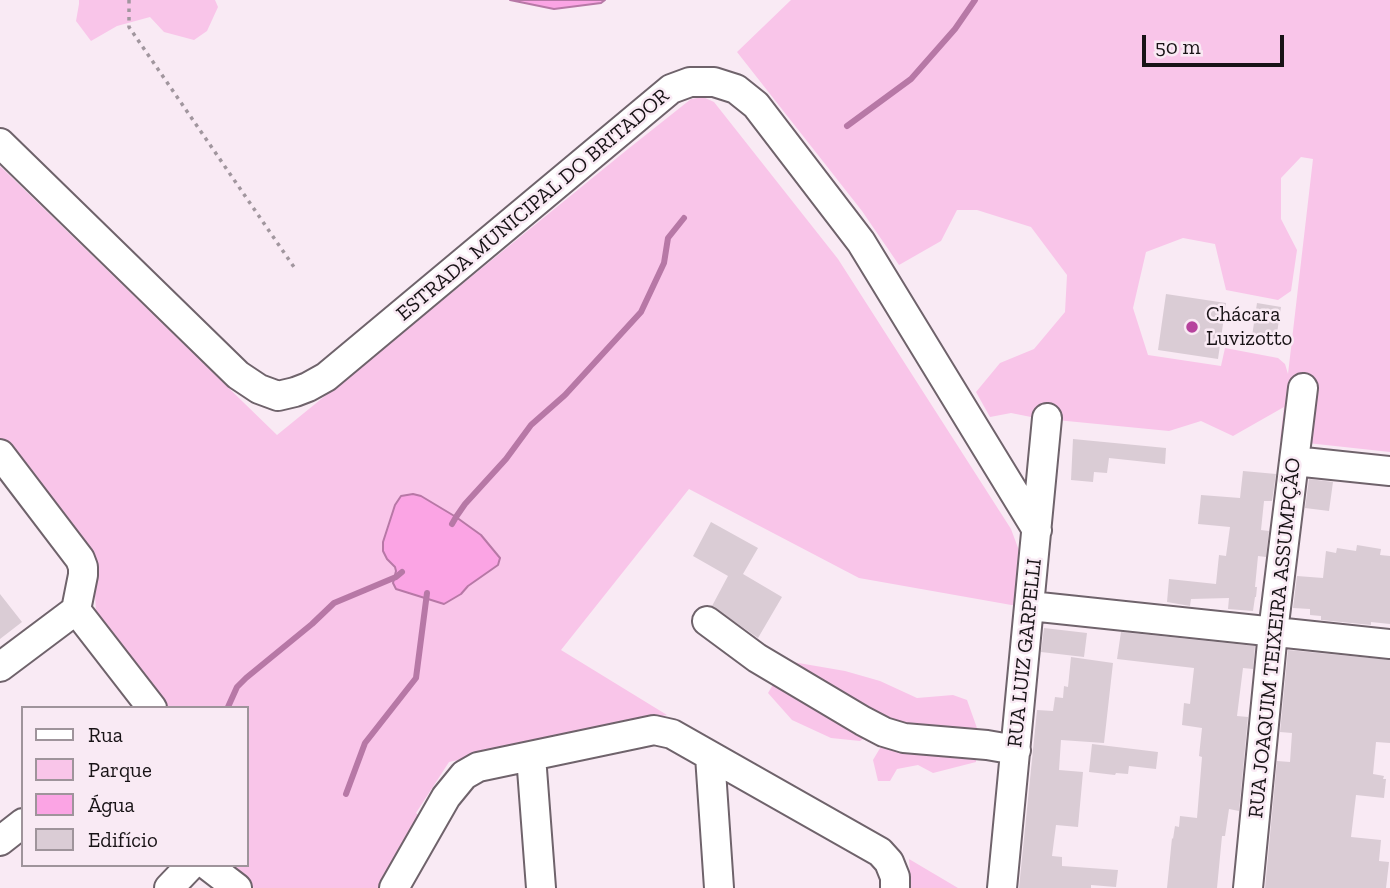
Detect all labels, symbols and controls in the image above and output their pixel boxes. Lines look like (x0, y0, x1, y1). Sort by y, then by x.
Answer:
scale bar (1145, 21, 1287, 65)
text: 50 m (1155, 34, 1201, 59)
street label: ESTRADA MUNICIPAL DO BRITADOR (392, 84, 674, 326)
place label: Chácara Luvizotto (1206, 302, 1292, 352)
marker: Chácara Luvizotto (1184, 319, 1200, 335)
street label: RUA JOAQUIM TEIXEIRA ASSUMPÇÃO (1244, 457, 1306, 819)
street label: RUA LUIZ GARPELLI (1003, 557, 1047, 749)
legend (21, 706, 248, 867)
text: Rua (88, 722, 123, 747)
text: Parque (88, 757, 152, 782)
text: Água (88, 792, 135, 817)
text: Edifício (88, 827, 158, 852)

